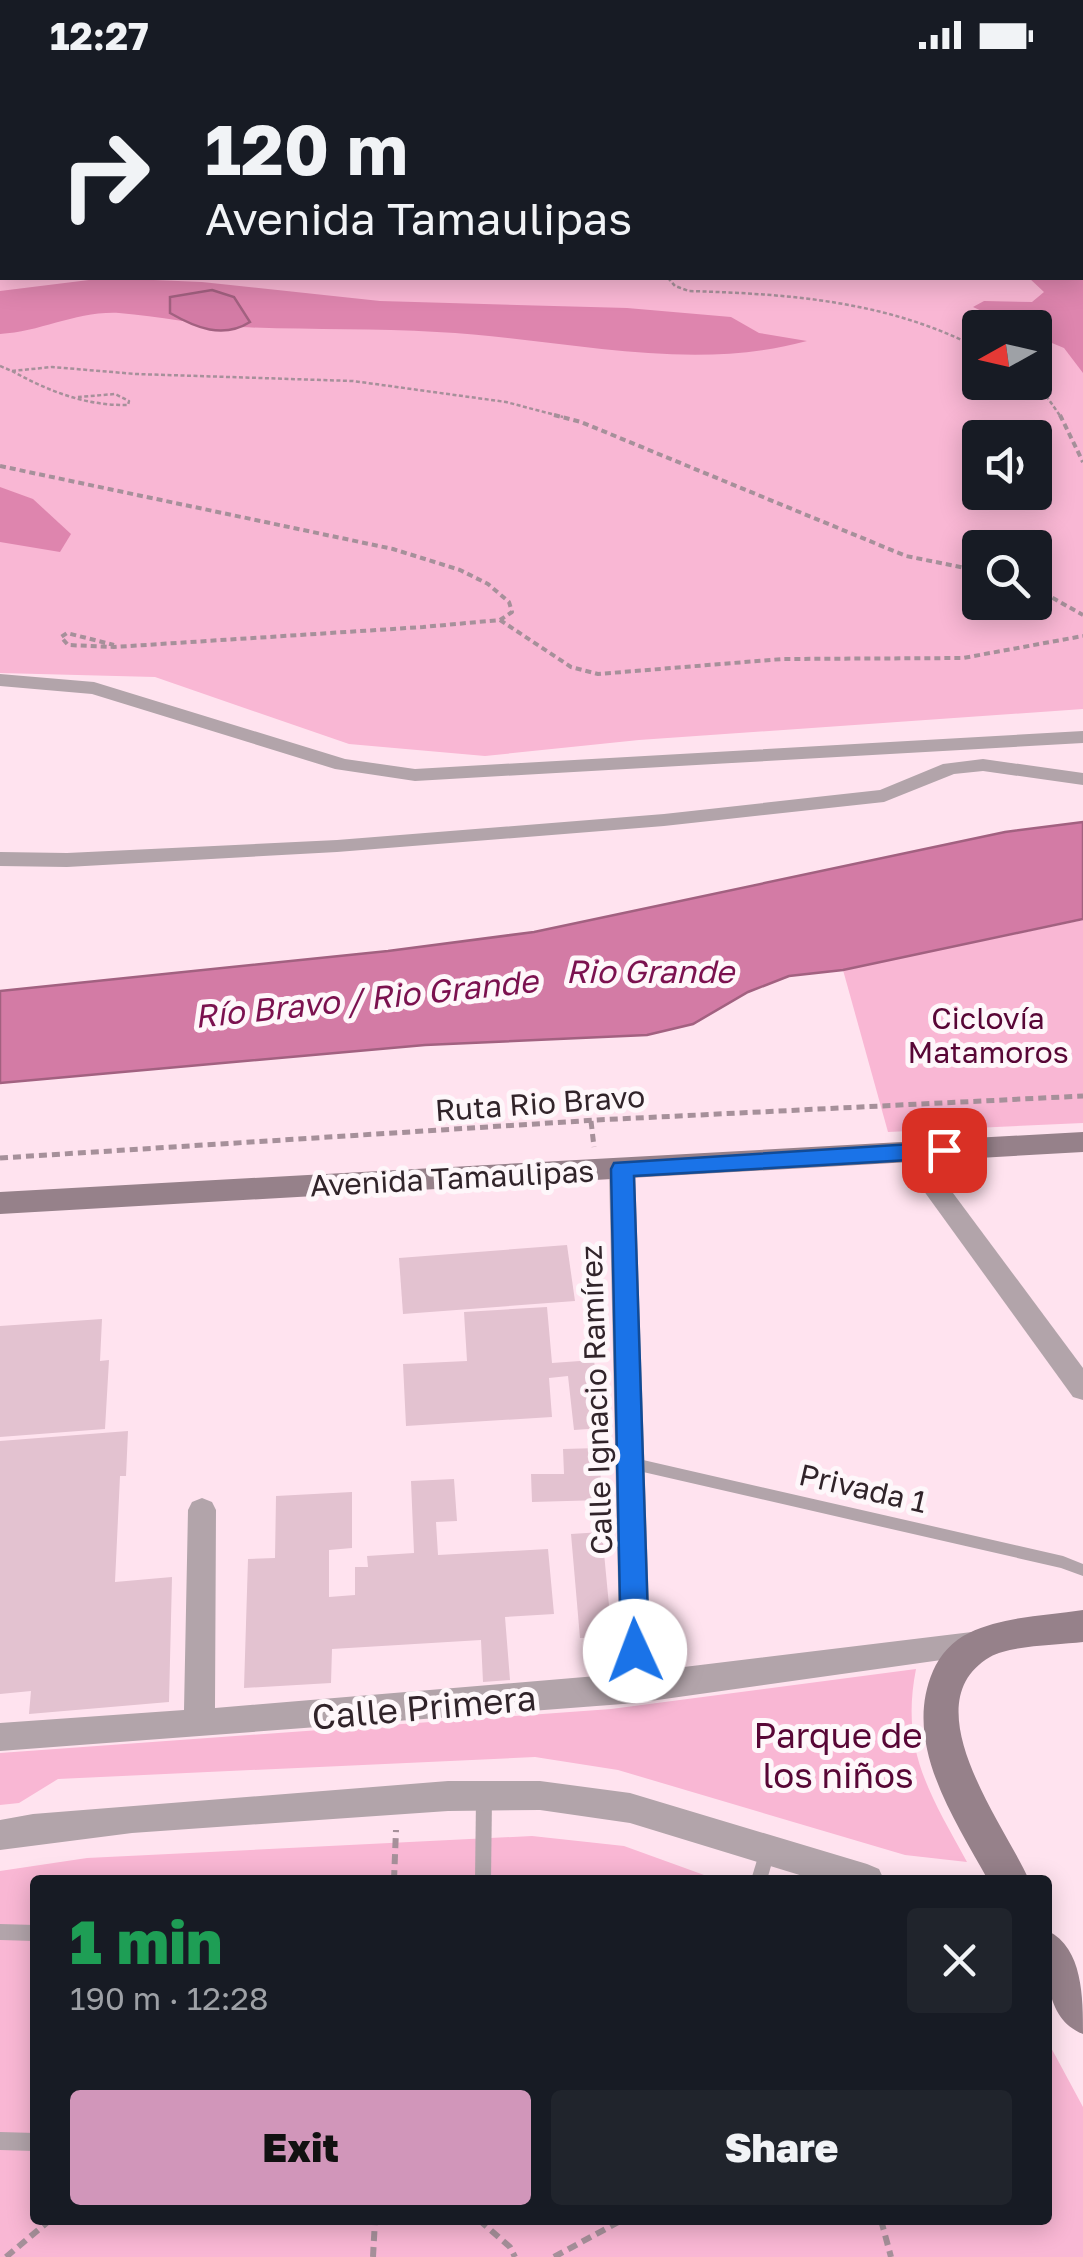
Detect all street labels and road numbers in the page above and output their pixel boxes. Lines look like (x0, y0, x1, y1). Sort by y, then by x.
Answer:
street label: Ruta Rio Bravo (434, 1078, 646, 1128)
street label: Avenida Tamaulipas (309, 1153, 595, 1203)
street label: Calle Ignacio Ramírez (573, 1244, 619, 1556)
street label: Privada 1 (796, 1456, 930, 1520)
street label: Calle Primera (310, 1676, 538, 1738)

